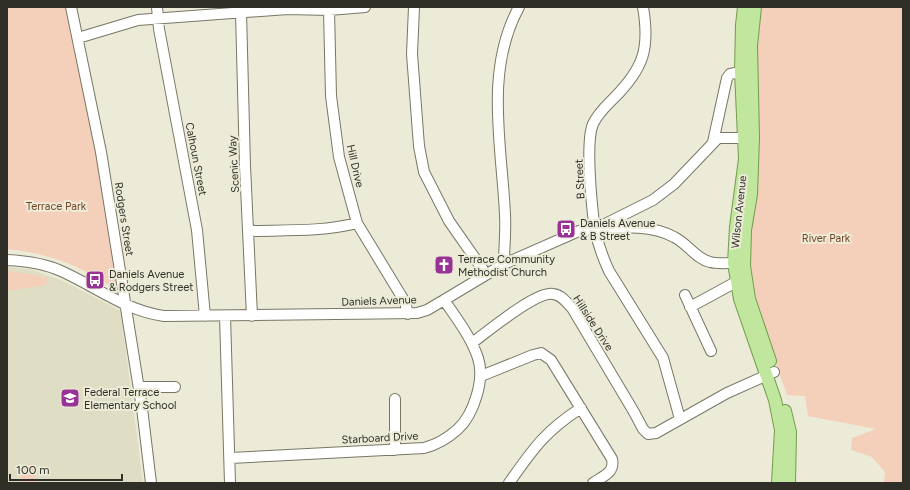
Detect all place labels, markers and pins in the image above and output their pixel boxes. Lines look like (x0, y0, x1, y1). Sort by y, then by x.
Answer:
place label: Daniels Avenue & B Street (580, 217, 655, 243)
bus stop icon: Daniels Avenue & B Street (555, 218, 577, 240)
place label: Terrace Community Methodist Church (458, 253, 555, 279)
church icon: Terrace Community Methodist Church (433, 254, 455, 276)
place label: Daniels Avenue & Rodgers Street (109, 268, 193, 294)
bus stop icon: Daniels Avenue & Rodgers Street (84, 269, 106, 291)
place label: Federal Terrace Elementary School (84, 386, 176, 412)
school or university icon: Federal Terrace Elementary School (59, 387, 81, 409)

